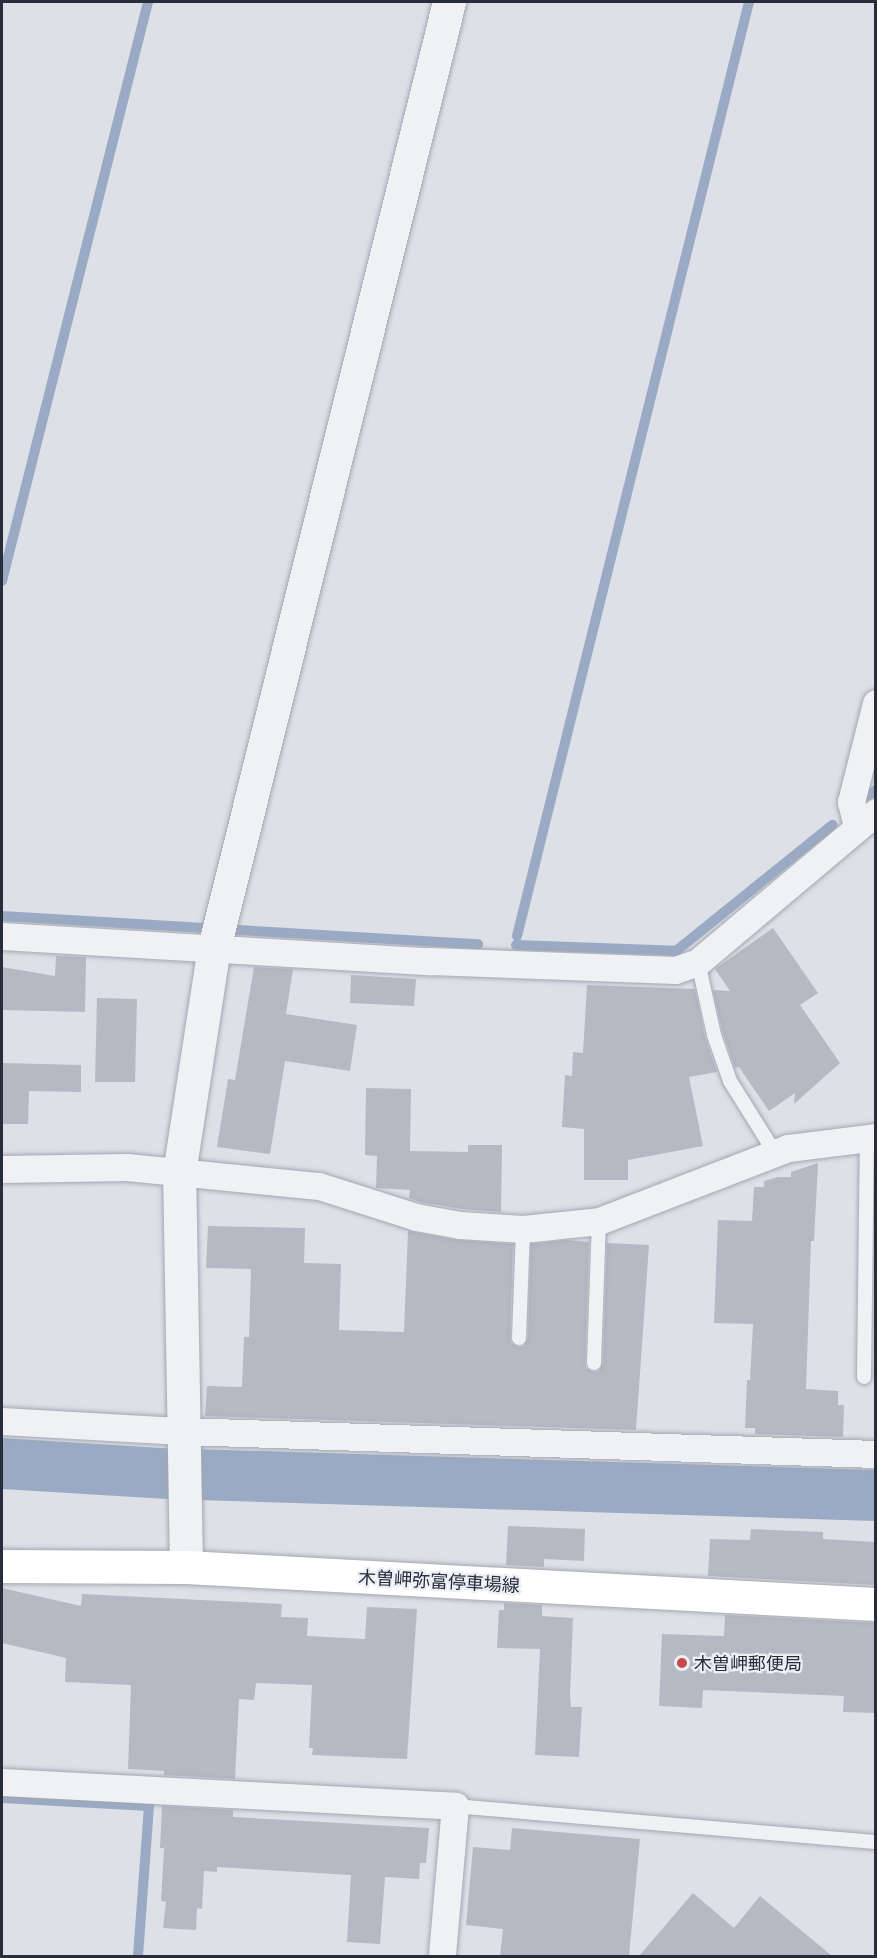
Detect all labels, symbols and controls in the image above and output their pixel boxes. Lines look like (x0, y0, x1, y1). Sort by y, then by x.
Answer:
street label: 木曽岬弥富停車場線 (358, 1566, 520, 1596)
place label: 木曽岬郵便局 (694, 1652, 802, 1674)
marker: 木曽岬郵便局 (675, 1656, 689, 1670)

